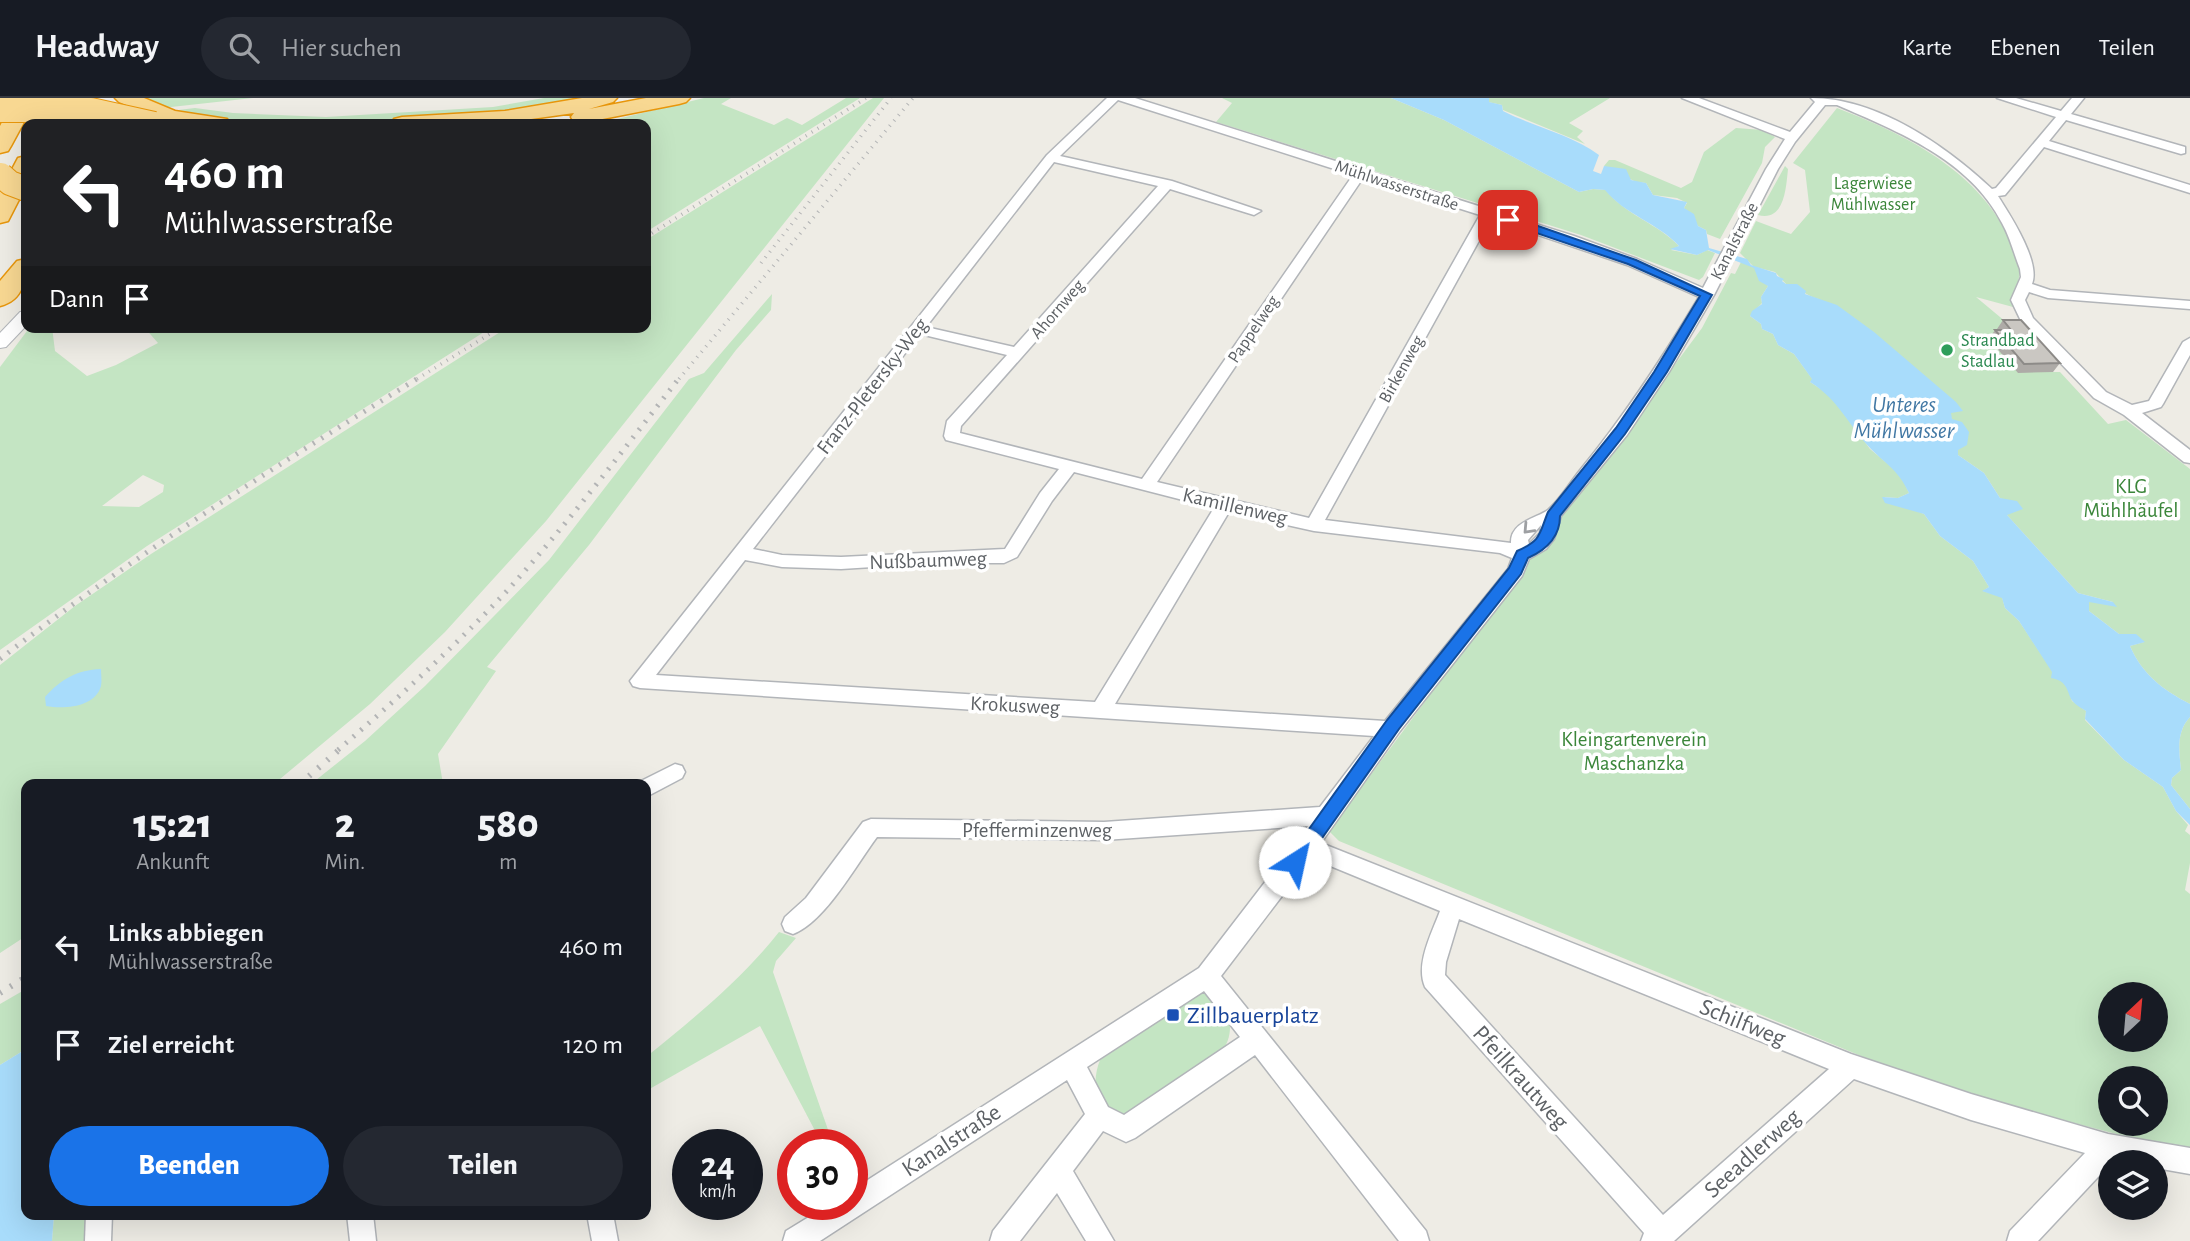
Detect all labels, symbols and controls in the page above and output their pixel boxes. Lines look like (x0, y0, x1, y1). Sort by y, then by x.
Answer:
search box (201, 17, 691, 80)
icon: search (225, 29, 263, 67)
text: Headway (35, 31, 159, 64)
text: Hier suchen (281, 35, 402, 61)
text: Karte (1902, 36, 1952, 60)
text: Ebenen (1990, 36, 2061, 60)
text: Teilen (2099, 36, 2155, 60)
icon: left (49, 147, 140, 238)
text: 460 m (164, 149, 285, 198)
street label: Mühlwasserstraße (1333, 157, 1461, 214)
park label: Lagerwiese Mühlwasser (1831, 175, 1915, 214)
pin (1478, 190, 1538, 250)
street label: Kanalstraße (1708, 200, 1762, 283)
icon: arrive (1489, 201, 1527, 239)
text: Mühlwasserstraße (164, 207, 393, 239)
street label: Ahornweg (1027, 276, 1088, 343)
icon: arrive (118, 280, 156, 318)
text: Dann (49, 286, 104, 312)
street label: Pappelweg (1225, 292, 1283, 367)
street label: Franz-Pletersky-Weg (813, 314, 932, 458)
place label: Strandbad Stadlau (1961, 332, 2035, 371)
street label: Birkenweg (1376, 333, 1428, 406)
marker: Strandbad Stadlau (1939, 342, 1955, 358)
water label: Unteres Mühlwasser (1854, 394, 1955, 443)
park label: KLG Mühlhäufel (2084, 476, 2178, 521)
street label: Kamillenweg (1181, 484, 1290, 529)
one-way arrow (1524, 521, 1536, 534)
street label: Nußbaumweg (869, 548, 988, 573)
street label: Krokusweg (970, 693, 1061, 718)
park label: Kleingartenverein Maschanzka (1561, 729, 1707, 774)
text: 15:21 (133, 803, 212, 845)
text: 2 (335, 803, 355, 845)
text: 580 (478, 803, 539, 845)
street label: Pfefferminzenweg (962, 820, 1113, 841)
position arrow (1258, 825, 1332, 899)
text: Ankunft (136, 851, 209, 874)
text: Min. (324, 851, 365, 874)
text: m (499, 851, 517, 874)
text: Links abbiegen (108, 920, 264, 946)
icon: left (49, 928, 87, 966)
text: 460 m (559, 934, 623, 960)
text: Mühlwasserstraße (108, 951, 273, 974)
north arrow (2098, 982, 2168, 1052)
map controls (2098, 982, 2168, 1220)
street label: Schilfweg (1696, 995, 1789, 1051)
place label: Zillbauerplatz (1187, 1004, 1319, 1028)
marker: Zillbauerplatz (1165, 1007, 1181, 1023)
street label: Pfeilkrautweg (1468, 1021, 1573, 1134)
icon: arrive (49, 1026, 87, 1064)
text: Ziel erreicht (108, 1032, 234, 1058)
text: 120 m (563, 1032, 623, 1058)
button: search (2098, 1066, 2168, 1136)
street label: Kanalstraße (898, 1100, 1005, 1182)
street label: Seeadlerweg (1700, 1105, 1805, 1203)
button: Beenden (49, 1126, 329, 1206)
button: Teilen (343, 1126, 623, 1206)
speed limit sign: 30 (777, 1129, 868, 1220)
text: 24 (700, 1148, 735, 1183)
button: layers (2098, 1150, 2168, 1220)
text: km/h (699, 1183, 736, 1201)

